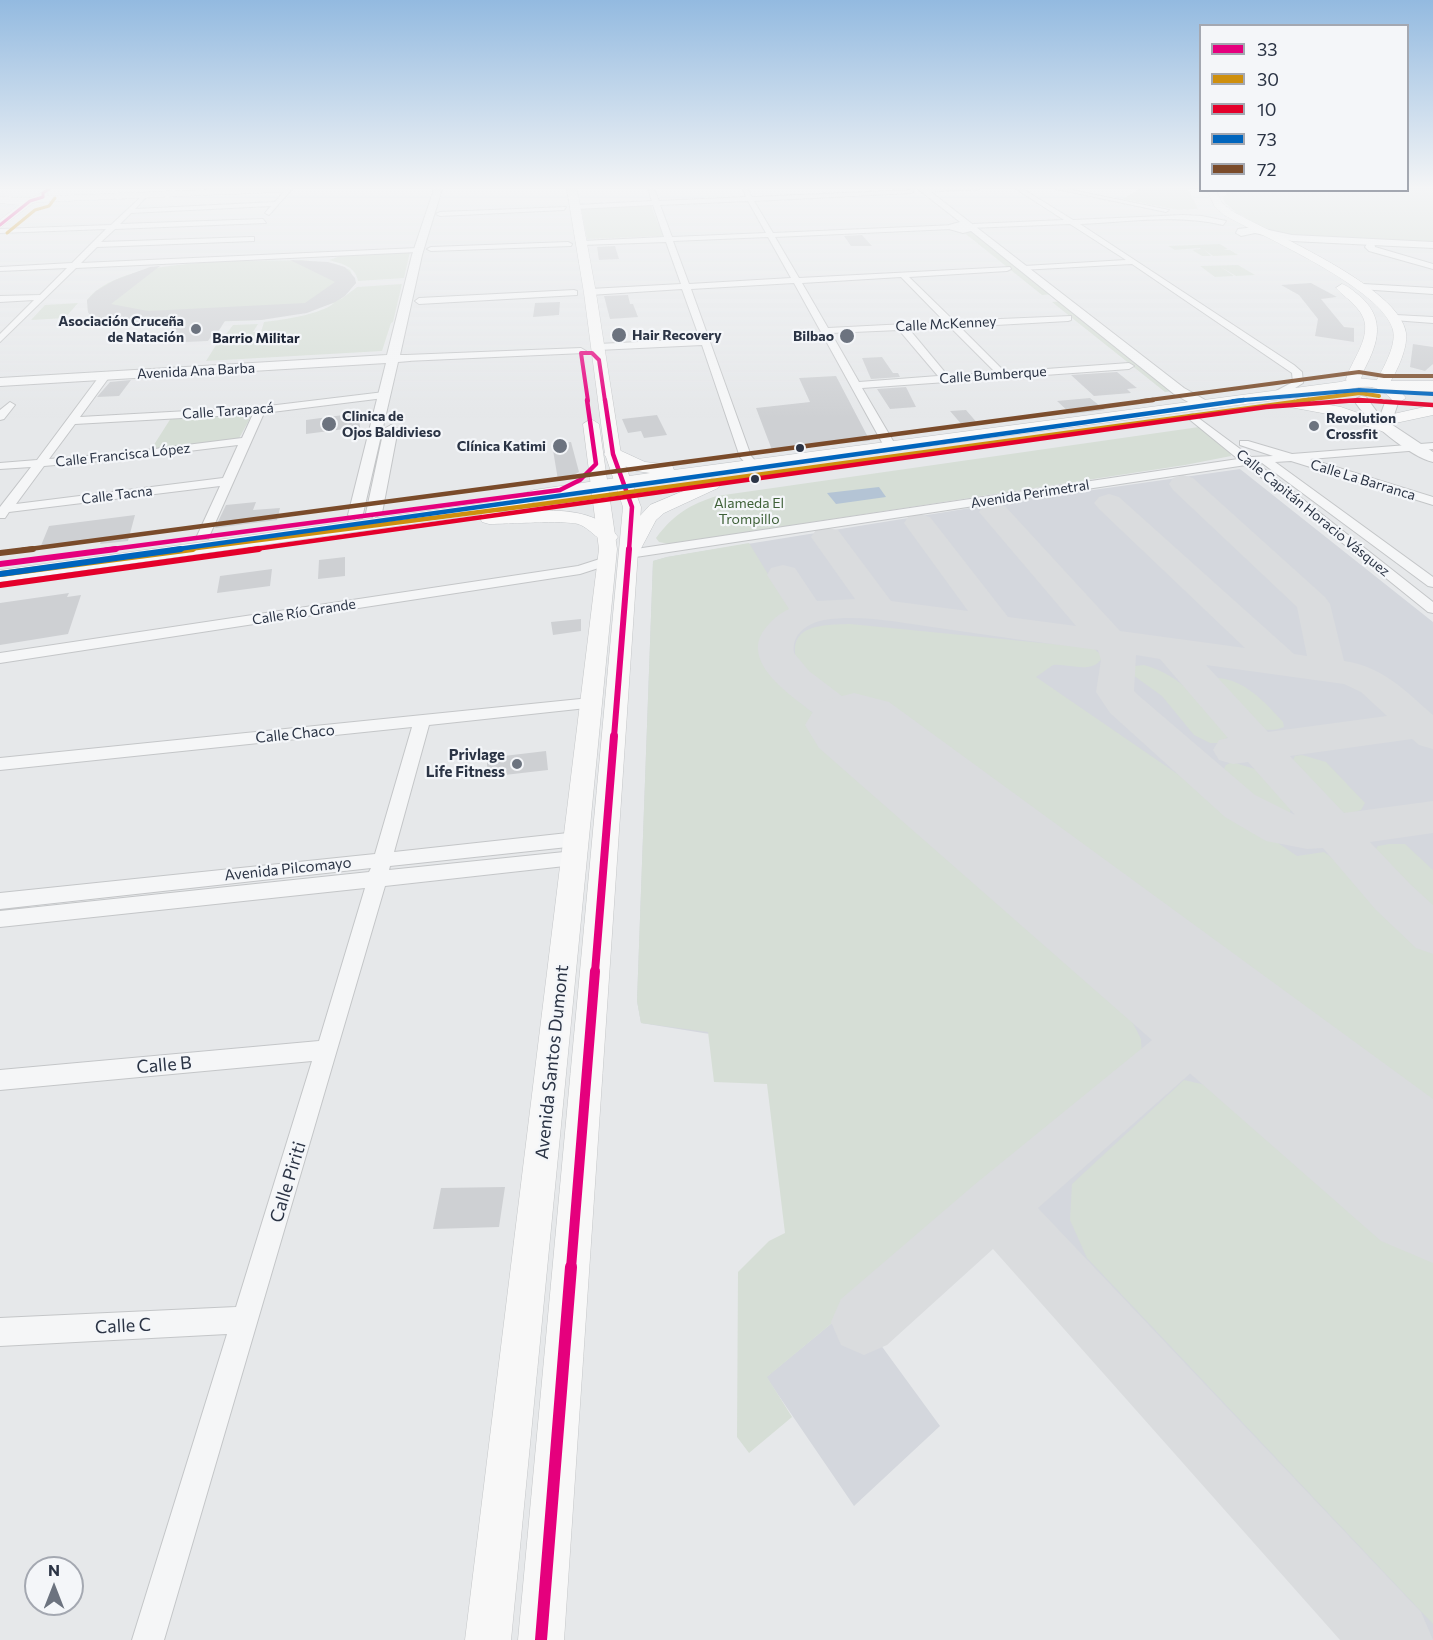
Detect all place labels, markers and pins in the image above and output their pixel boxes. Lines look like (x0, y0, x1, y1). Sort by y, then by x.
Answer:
place label: Asociación Cruceña de Natación (58, 313, 184, 346)
marker: Asociación Cruceña de Natación (189, 322, 203, 336)
marker: Hair Recovery (610, 326, 628, 344)
place label: Hair Recovery (632, 327, 722, 343)
marker: Bilbao (838, 327, 856, 345)
place label: Bilbao (793, 328, 834, 344)
place label: Clinica de Ojos Baldivieso (342, 408, 441, 440)
place label: Revolution Crossfit (1326, 410, 1396, 442)
marker: Clinica de Ojos Baldivieso (320, 415, 338, 433)
marker: Revolution Crossfit (1307, 419, 1321, 433)
marker: Clínica Katimi (551, 437, 569, 455)
place label: Clínica Katimi (457, 438, 546, 454)
unlabelled marker (794, 442, 806, 454)
unlabelled marker (749, 473, 761, 485)
place label: Privlage Life Fitness (426, 746, 505, 781)
marker: Privlage Life Fitness (510, 757, 524, 771)

